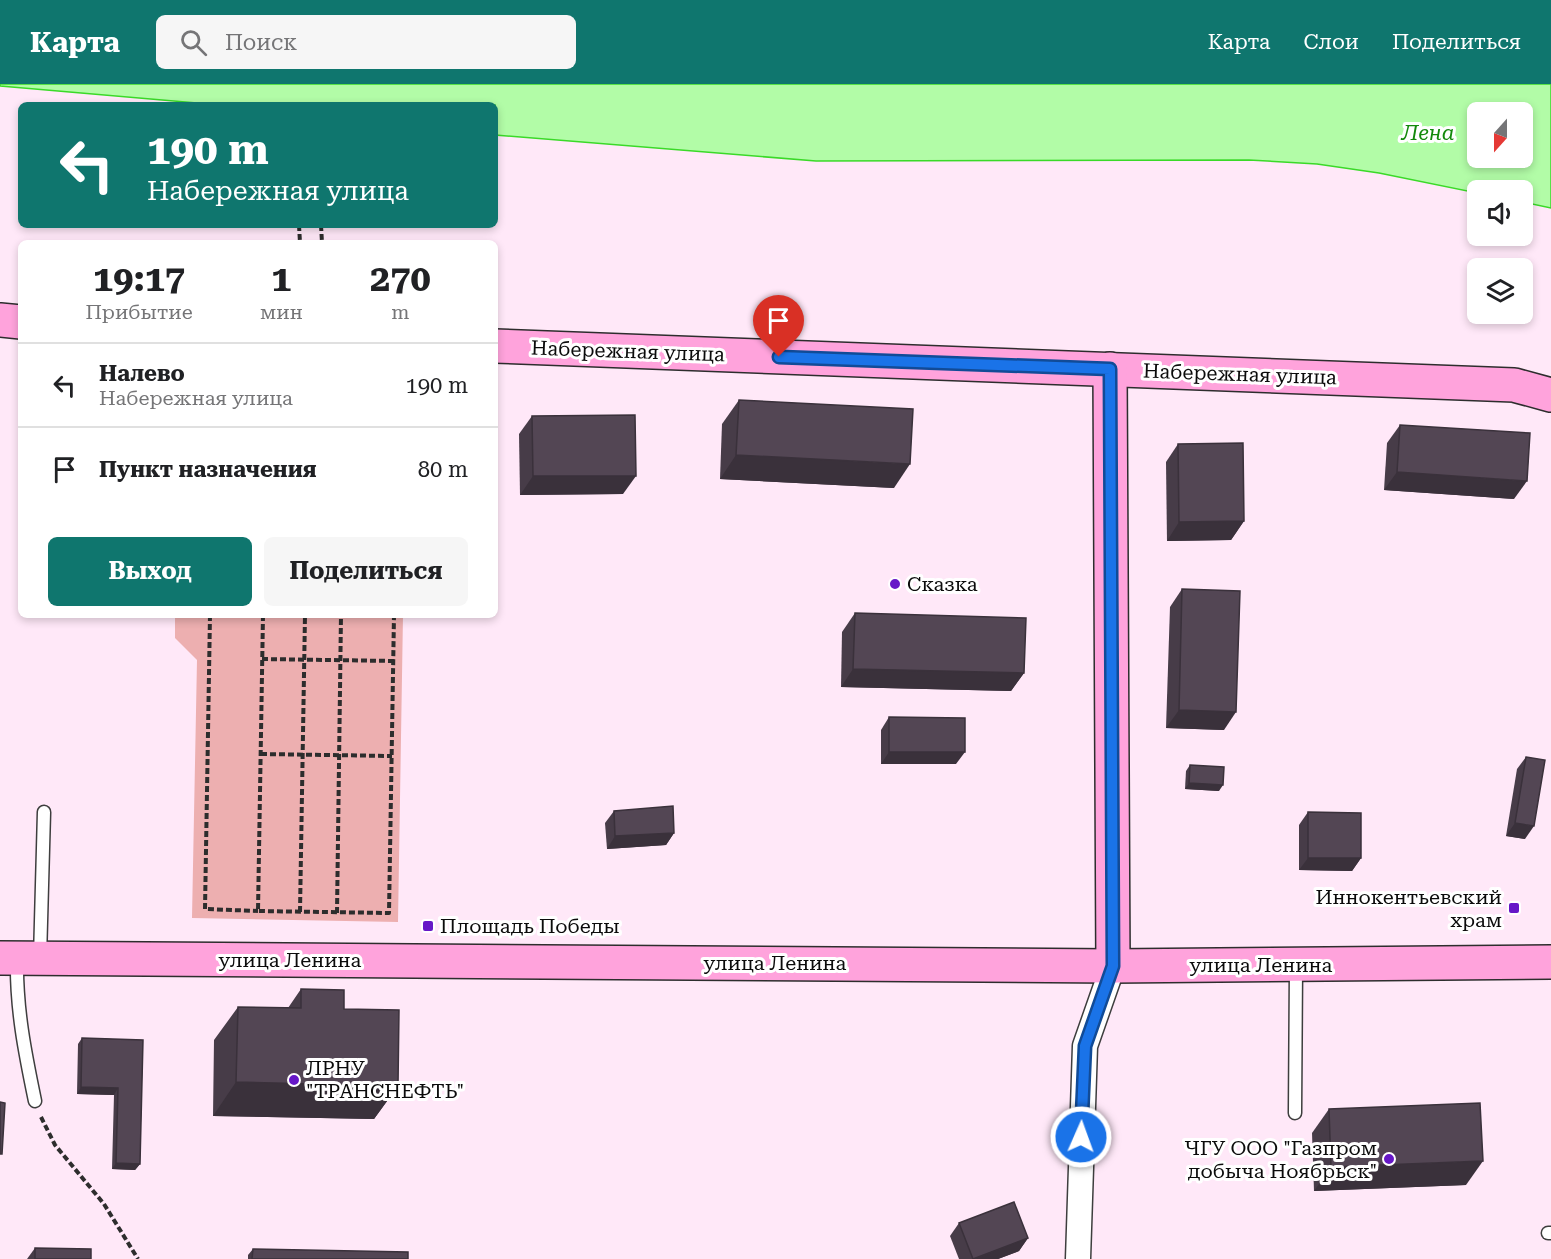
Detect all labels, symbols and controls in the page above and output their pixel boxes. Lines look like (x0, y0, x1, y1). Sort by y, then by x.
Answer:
search box (156, 15, 576, 69)
text: Карта (30, 26, 120, 59)
icon: search (177, 26, 210, 59)
text: Поиск (225, 30, 297, 55)
text: Карта (1208, 30, 1271, 54)
text: Слои (1304, 30, 1359, 54)
text: Поделиться (1392, 30, 1521, 54)
north arrow (1467, 102, 1533, 168)
map controls (1467, 102, 1533, 324)
water label: Лена (1400, 121, 1454, 145)
text: 190 m (147, 125, 269, 174)
icon: left (48, 126, 126, 204)
text: Набережная улица (147, 175, 409, 207)
button: sound (1467, 180, 1533, 246)
text: 19:17 (93, 258, 185, 300)
text: 1 (271, 258, 291, 300)
text: 270 (370, 258, 431, 300)
button: layers (1467, 258, 1533, 324)
pin (753, 295, 804, 357)
text: Прибытие (85, 300, 193, 324)
text: мин (260, 300, 303, 324)
text: m (391, 300, 409, 324)
icon: arrive (762, 304, 795, 337)
street label: Набережная улица (531, 336, 725, 366)
street label: Набережная улица (1143, 359, 1337, 389)
text: Налево (99, 361, 185, 386)
icon: left (48, 369, 81, 402)
text: 190 m (405, 373, 468, 398)
text: Набережная улица (99, 386, 293, 410)
icon: arrive (48, 453, 81, 486)
text: Пункт назначения (99, 457, 317, 482)
text: 80 m (418, 457, 468, 482)
button: Выход (48, 537, 252, 606)
button: Поделиться (264, 537, 468, 606)
place label: Сказка (907, 572, 978, 596)
marker: Сказка (888, 577, 902, 591)
place label: Иннокентьевский храм (1315, 885, 1502, 932)
marker: Иннокентьевский храм (1507, 901, 1521, 915)
place label: Площадь Победы (440, 914, 620, 938)
marker: Площадь Победы (421, 919, 435, 933)
street label: улица Ленина (219, 948, 362, 972)
street label: улица Ленина (704, 951, 847, 975)
street label: улица Ленина (1190, 953, 1333, 977)
place label: ЛРНУ "ТРАНСНЕФТЬ" (306, 1056, 464, 1103)
marker: ЛРНУ "ТРАНСНЕФТЬ" (287, 1073, 301, 1087)
position arrow (1049, 1105, 1113, 1169)
place label: ЧГУ ООО "Газпром добыча Ноябрьск" (1184, 1136, 1377, 1183)
marker: ЧГУ ООО "Газпром добыча Ноябрьск" (1382, 1152, 1396, 1166)

